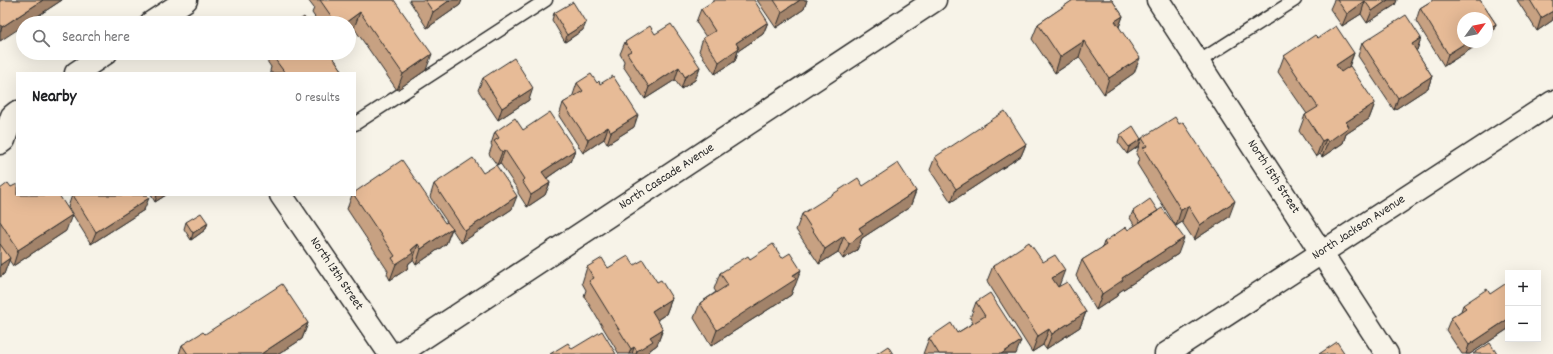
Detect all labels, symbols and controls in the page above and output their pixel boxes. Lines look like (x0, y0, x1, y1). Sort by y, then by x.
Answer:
north arrow (1457, 12, 1493, 48)
search box (16, 16, 356, 60)
icon: search (30, 27, 52, 49)
text: Search here (62, 27, 130, 49)
text: Nearby (32, 86, 76, 110)
text: 0 results (295, 89, 340, 108)
street label: North 15th Street (1242, 136, 1304, 218)
street label: North Cascade Avenue (616, 139, 719, 215)
street label: North Jackson Avenue (1309, 190, 1410, 265)
street label: North 13th Street (304, 234, 368, 315)
map controls (1505, 270, 1541, 342)
button: + (1505, 270, 1541, 306)
button: − (1505, 306, 1541, 342)

